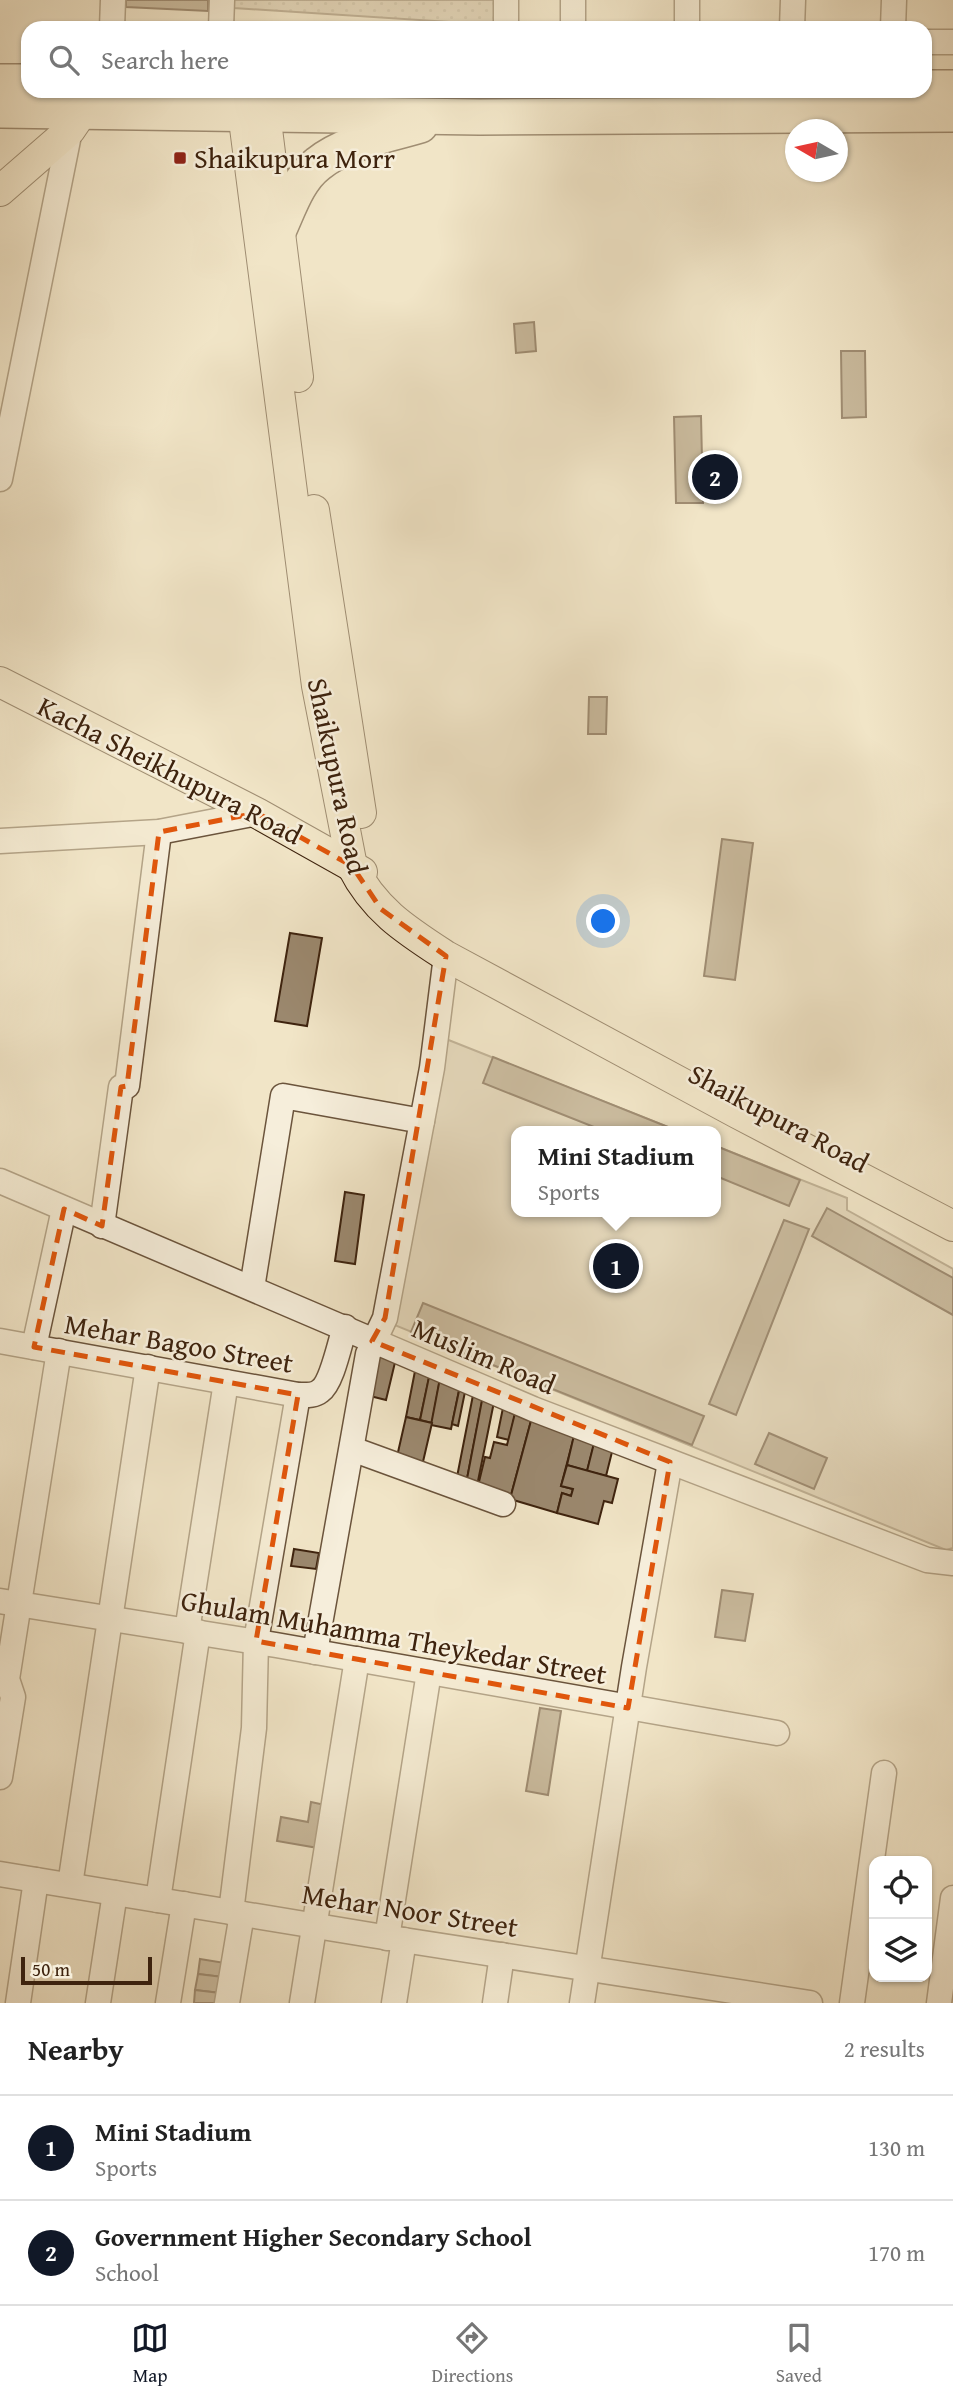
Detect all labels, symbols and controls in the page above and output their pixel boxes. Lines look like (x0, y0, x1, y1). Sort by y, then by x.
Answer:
search box (21, 21, 932, 98)
text: Search here (101, 40, 229, 79)
icon: search (45, 41, 83, 79)
north arrow (785, 119, 848, 182)
place label: Shaikupura Morr (194, 137, 396, 178)
marker: Shaikupura Morr (172, 150, 188, 166)
pin: 2 (692, 451, 738, 503)
street label: Shaikupura Road (298, 674, 379, 878)
street label: Kacha Sheikhupura Road (31, 685, 310, 854)
your location (586, 904, 620, 938)
street label: Shaikupura Road (682, 1053, 877, 1182)
popup (511, 1126, 721, 1217)
text: Mini Stadium (538, 1136, 694, 1175)
text: Sports (538, 1175, 600, 1208)
pin: 1 (593, 1240, 639, 1292)
street label: Mehar Bagoo Street (62, 1302, 297, 1383)
street label: Muslim Road (406, 1307, 562, 1404)
street label: Ghulam Muhamma Theykedar Street (178, 1579, 610, 1694)
map controls (869, 1856, 932, 1982)
button: locate (869, 1856, 932, 1919)
street label: Mehar Noor Street (299, 1872, 521, 1947)
button: layers (869, 1919, 932, 1982)
scale bar (21, 1954, 152, 1986)
text: 50 m (32, 1955, 70, 1983)
text: Nearby (28, 2027, 124, 2071)
text: 2 results (844, 2032, 925, 2065)
text: Mini Stadium (95, 2112, 252, 2151)
text: 1 (45, 2131, 57, 2164)
text: 130 m (868, 2131, 925, 2164)
text: Sports (95, 2151, 157, 2184)
text: Government Higher Secondary School (95, 2217, 532, 2256)
text: 2 (45, 2236, 57, 2269)
text: 170 m (868, 2236, 925, 2269)
text: School (95, 2256, 159, 2289)
tab: Map (131, 2319, 169, 2389)
tab: Directions (432, 2319, 513, 2389)
tab: Saved (776, 2319, 822, 2389)

